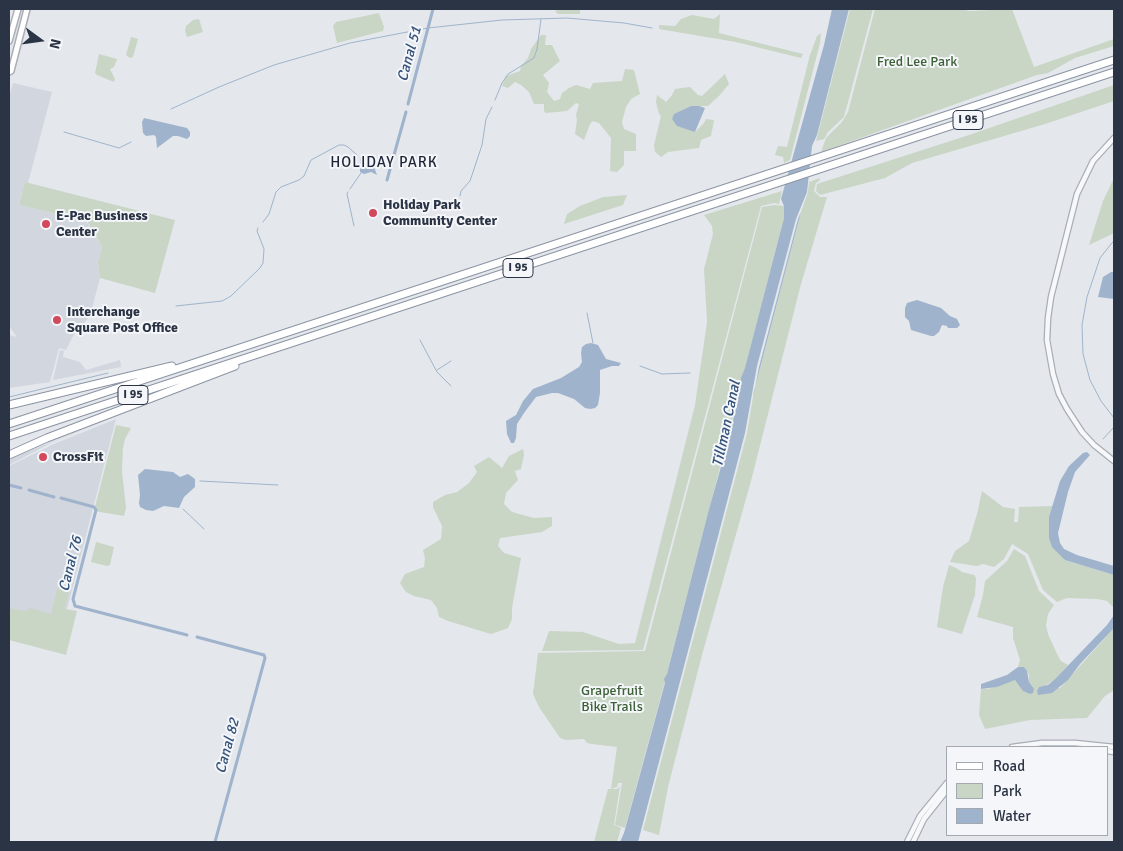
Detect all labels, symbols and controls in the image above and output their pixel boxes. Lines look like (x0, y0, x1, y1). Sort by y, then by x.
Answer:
north arrow (15, 15, 65, 65)
water label: Canal 51 (394, 25, 426, 83)
text: N (46, 37, 64, 51)
park label: Fred Lee Park (877, 54, 957, 70)
road number: I 95 (953, 110, 983, 130)
district label: HOLIDAY PARK (329, 154, 439, 172)
place label: Holiday Park Community Center (383, 197, 497, 230)
marker: Holiday Park Community Center (367, 207, 379, 219)
place label: E-Pac Business Center (56, 208, 148, 240)
marker: E-Pac Business Center (40, 218, 52, 230)
road number: I 95 (503, 258, 533, 278)
place label: Interchange Square Post Office (67, 304, 178, 336)
marker: Interchange Square Post Office (51, 314, 63, 326)
water label: Tillman Canal (709, 379, 745, 469)
road number: I 95 (118, 386, 148, 404)
place label: CrossFit (53, 449, 103, 465)
marker: CrossFit (37, 451, 49, 463)
water label: Canal 76 (55, 535, 87, 593)
park label: Grapefruit Bike Trails (581, 683, 643, 716)
water label: Canal 82 (212, 717, 244, 775)
legend (946, 746, 1108, 836)
text: Road (993, 757, 1025, 775)
text: Park (993, 782, 1022, 800)
text: Water (993, 807, 1031, 825)

